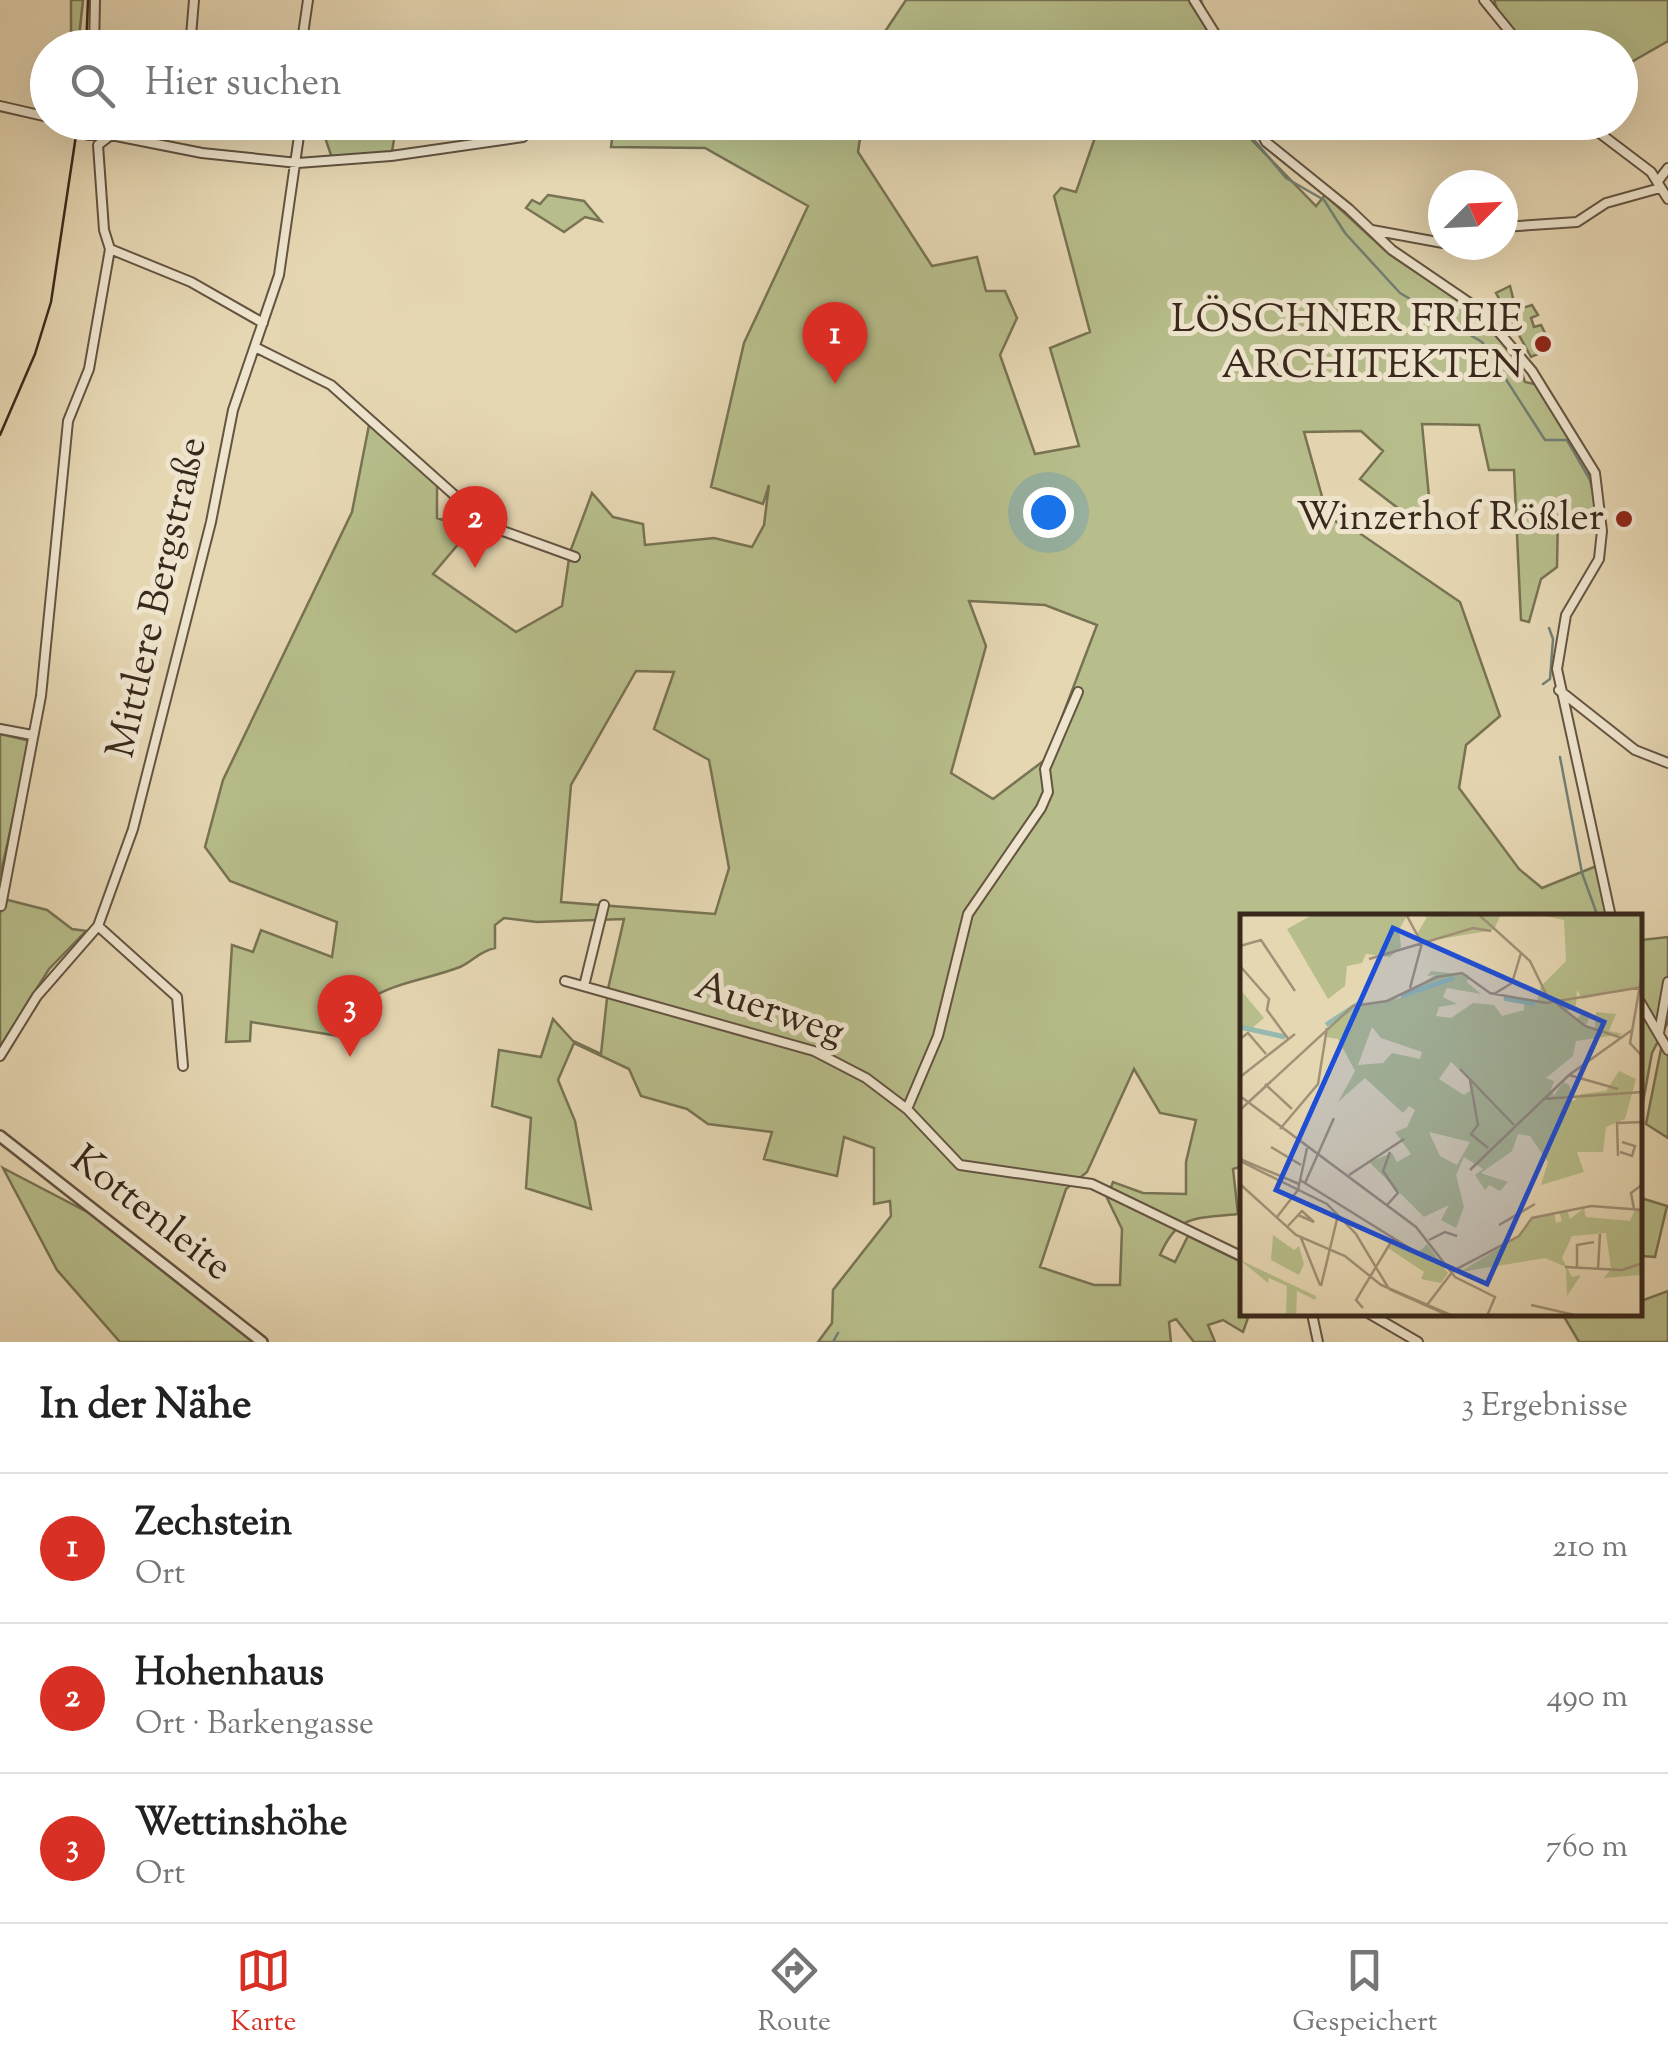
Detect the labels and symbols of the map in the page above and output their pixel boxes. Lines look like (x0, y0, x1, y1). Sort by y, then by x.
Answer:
north arrow (1428, 170, 1518, 260)
place label: LÖSCHNER FREIE ARCHITEKTEN (1171, 293, 1523, 396)
pin: 1 (802, 302, 868, 384)
marker: LÖSCHNER FREIE ARCHITEKTEN (1532, 333, 1554, 355)
street label: Mittlere Bergstraße (94, 432, 224, 764)
pin: 2 (442, 486, 508, 568)
your location (1023, 487, 1074, 538)
place label: Winzerhof Rößler (1296, 491, 1604, 548)
marker: Winzerhof Rößler (1613, 508, 1635, 530)
inset map (1240, 914, 1643, 1317)
street label: Auerweg (687, 959, 851, 1063)
pin: 3 (318, 974, 382, 1057)
street label: Kottenleite (57, 1134, 243, 1296)

